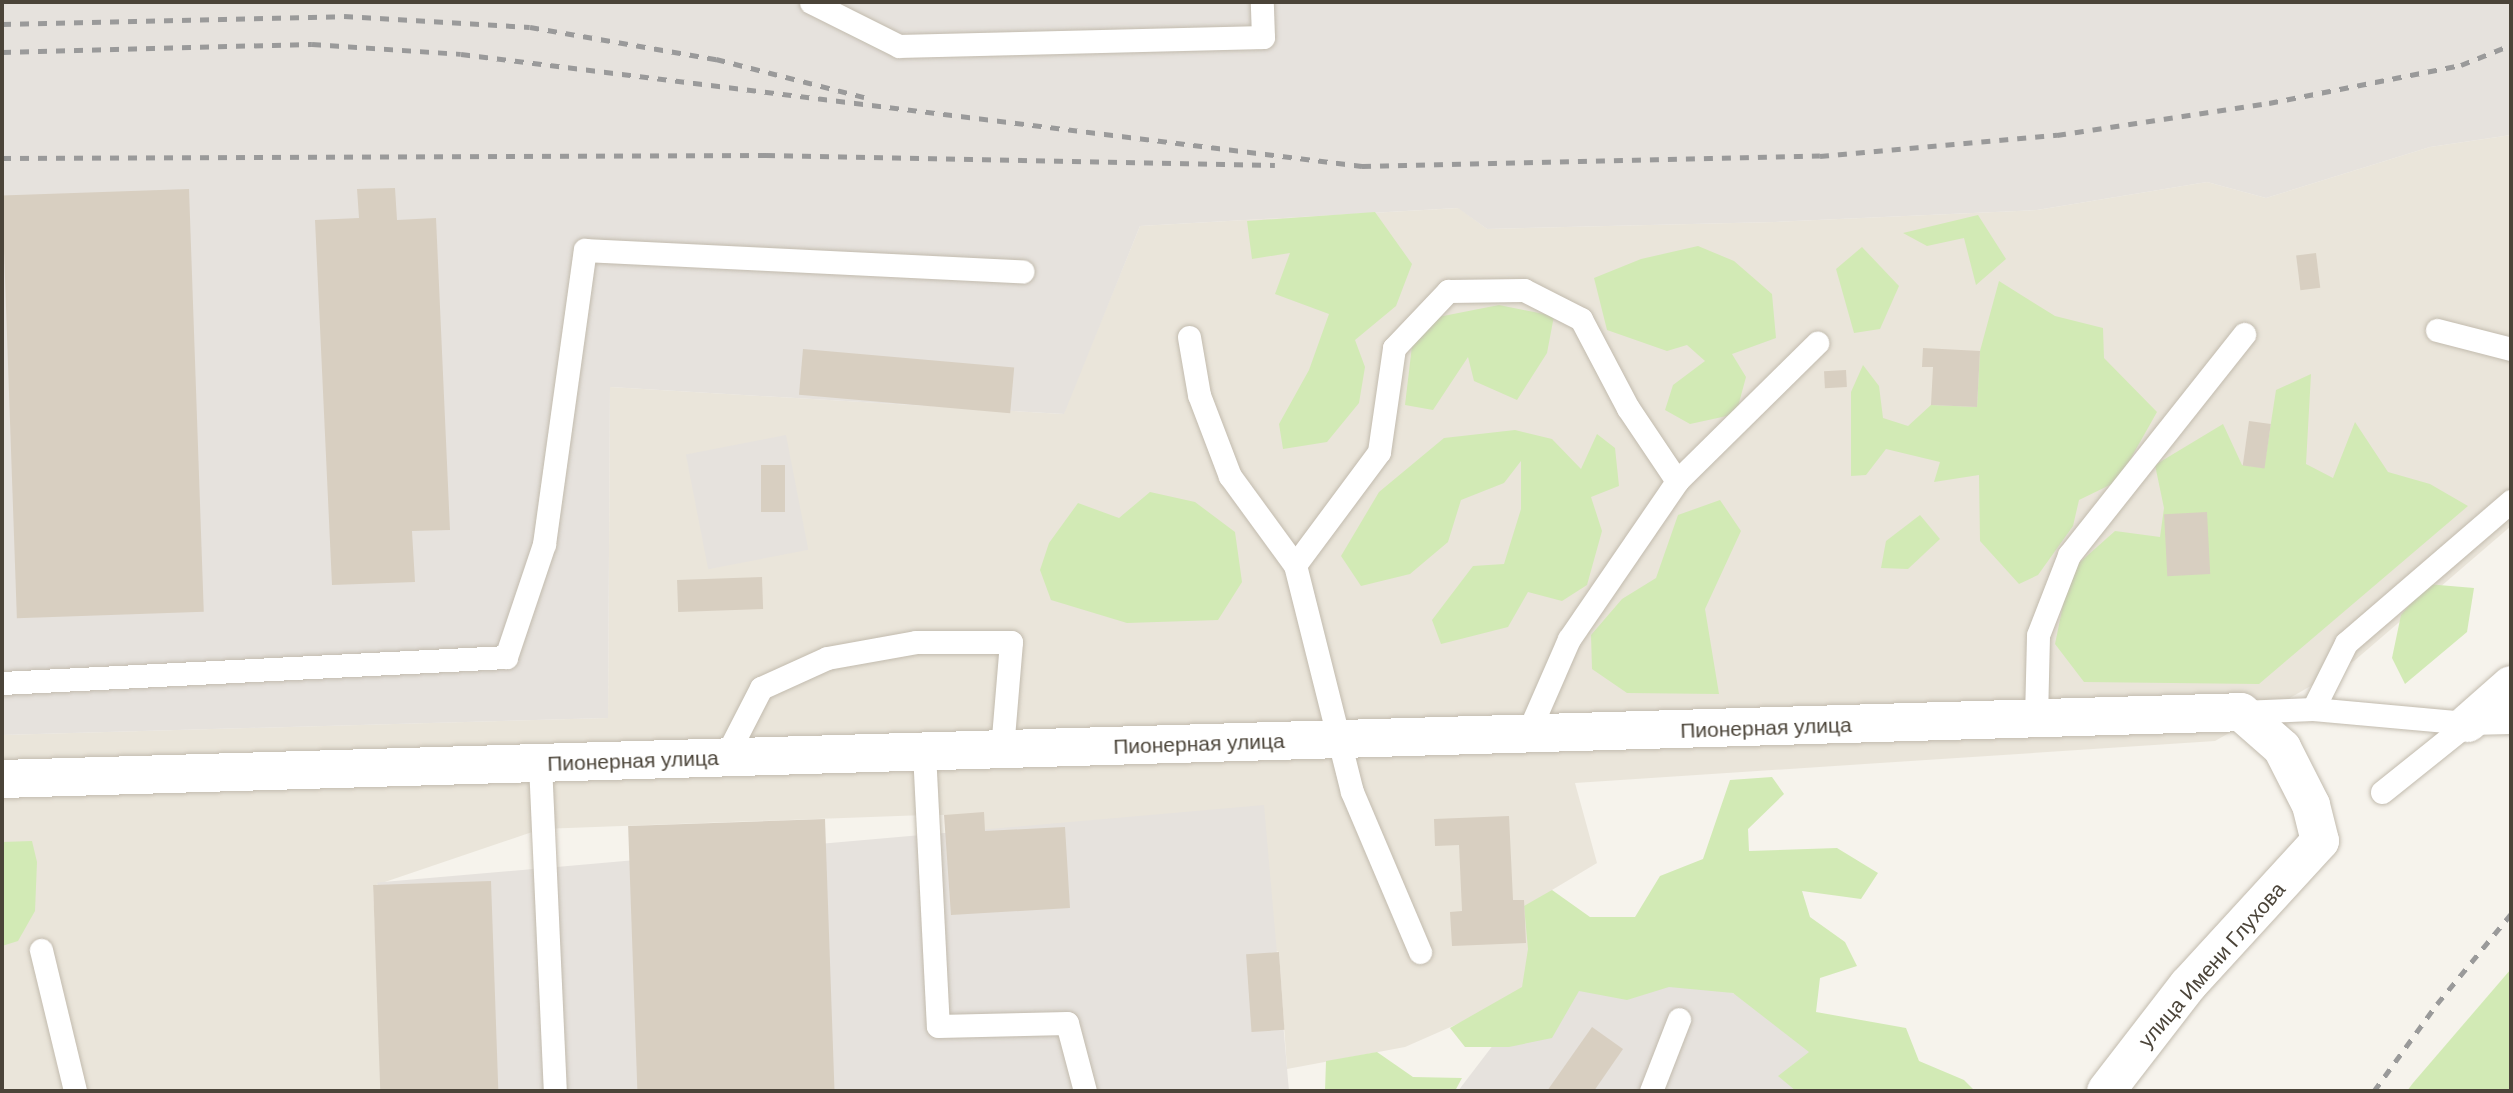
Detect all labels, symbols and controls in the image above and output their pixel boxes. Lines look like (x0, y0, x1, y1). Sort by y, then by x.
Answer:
street label: Пионерная улица (1680, 712, 1852, 744)
street label: Пионерная улица (1113, 728, 1285, 760)
street label: Пионерная улица (547, 745, 719, 777)
street label: улица Имени Глухова (2133, 877, 2291, 1053)

